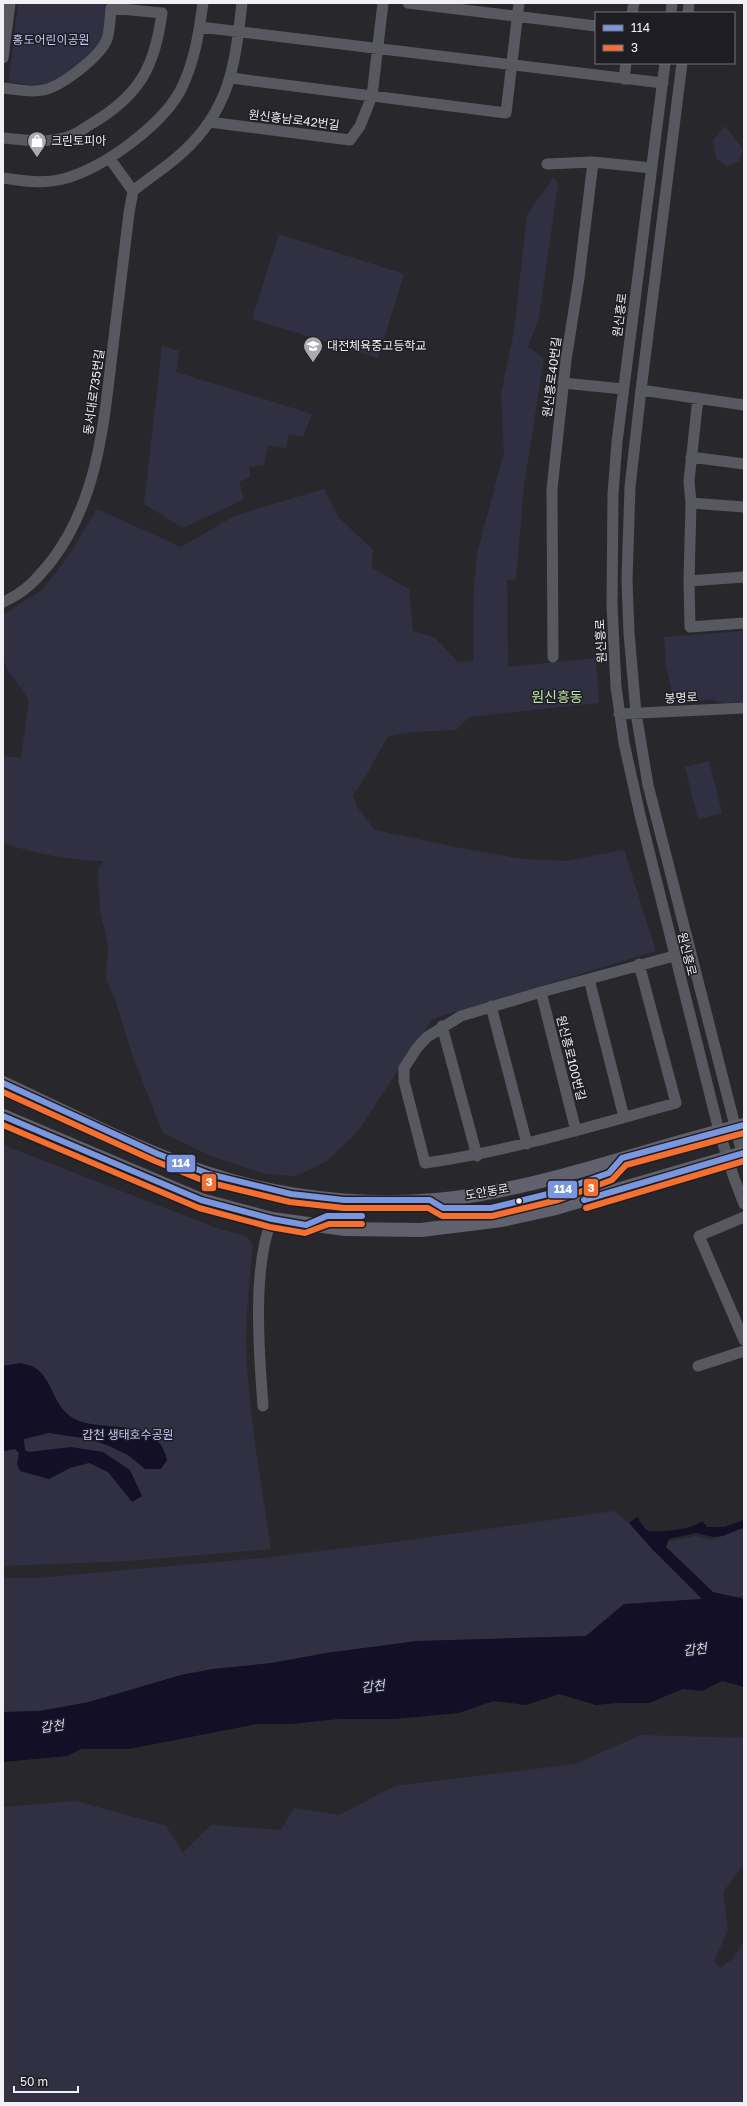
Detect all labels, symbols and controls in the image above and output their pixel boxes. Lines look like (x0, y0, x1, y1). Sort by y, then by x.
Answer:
legend (595, 12, 735, 64)
text: 114 (631, 20, 650, 35)
park label: 홍도어린이공원 (12, 32, 90, 47)
text: 3 (631, 40, 638, 55)
street label: 원신흥남로42번길 (248, 106, 340, 133)
shop icon: 크린토피아 (26, 130, 48, 158)
place label: 크린토피아 (51, 133, 106, 148)
street label: 원신흥로 (609, 292, 630, 338)
school or university icon: 대전체육중고등학교 (302, 335, 324, 363)
street label: 원신흥로40번길 (539, 336, 564, 418)
place label: 대전체육중고등학교 (327, 338, 426, 353)
street label: 동서대로735번길 (80, 348, 107, 436)
street label: 원신흥로 (592, 619, 609, 663)
district label: 원신흥동 (531, 688, 583, 705)
street label: 봉명로 (664, 689, 698, 706)
street label: 원신흥로 (675, 931, 700, 977)
street label: 원신흥로100번길 (554, 1014, 589, 1102)
line badge: 114 (166, 1154, 196, 1173)
text: 114 (172, 1156, 190, 1169)
line badge: 3 (201, 1173, 217, 1192)
text: 3 (206, 1175, 213, 1188)
line badge: 3 (583, 1178, 599, 1197)
street label: 도안동로 (464, 1180, 510, 1203)
line badge: 114 (547, 1180, 578, 1199)
text: 3 (588, 1181, 595, 1194)
text: 114 (554, 1182, 572, 1195)
unlabelled marker (514, 1196, 524, 1206)
park label: 갑천 생태호수공원 (82, 1427, 174, 1442)
water label: 갑천 (682, 1639, 709, 1658)
water label: 갑천 (360, 1676, 387, 1695)
water label: 갑천 (39, 1716, 66, 1736)
scale bar (14, 2068, 78, 2094)
text: 50 m (20, 2074, 48, 2089)

